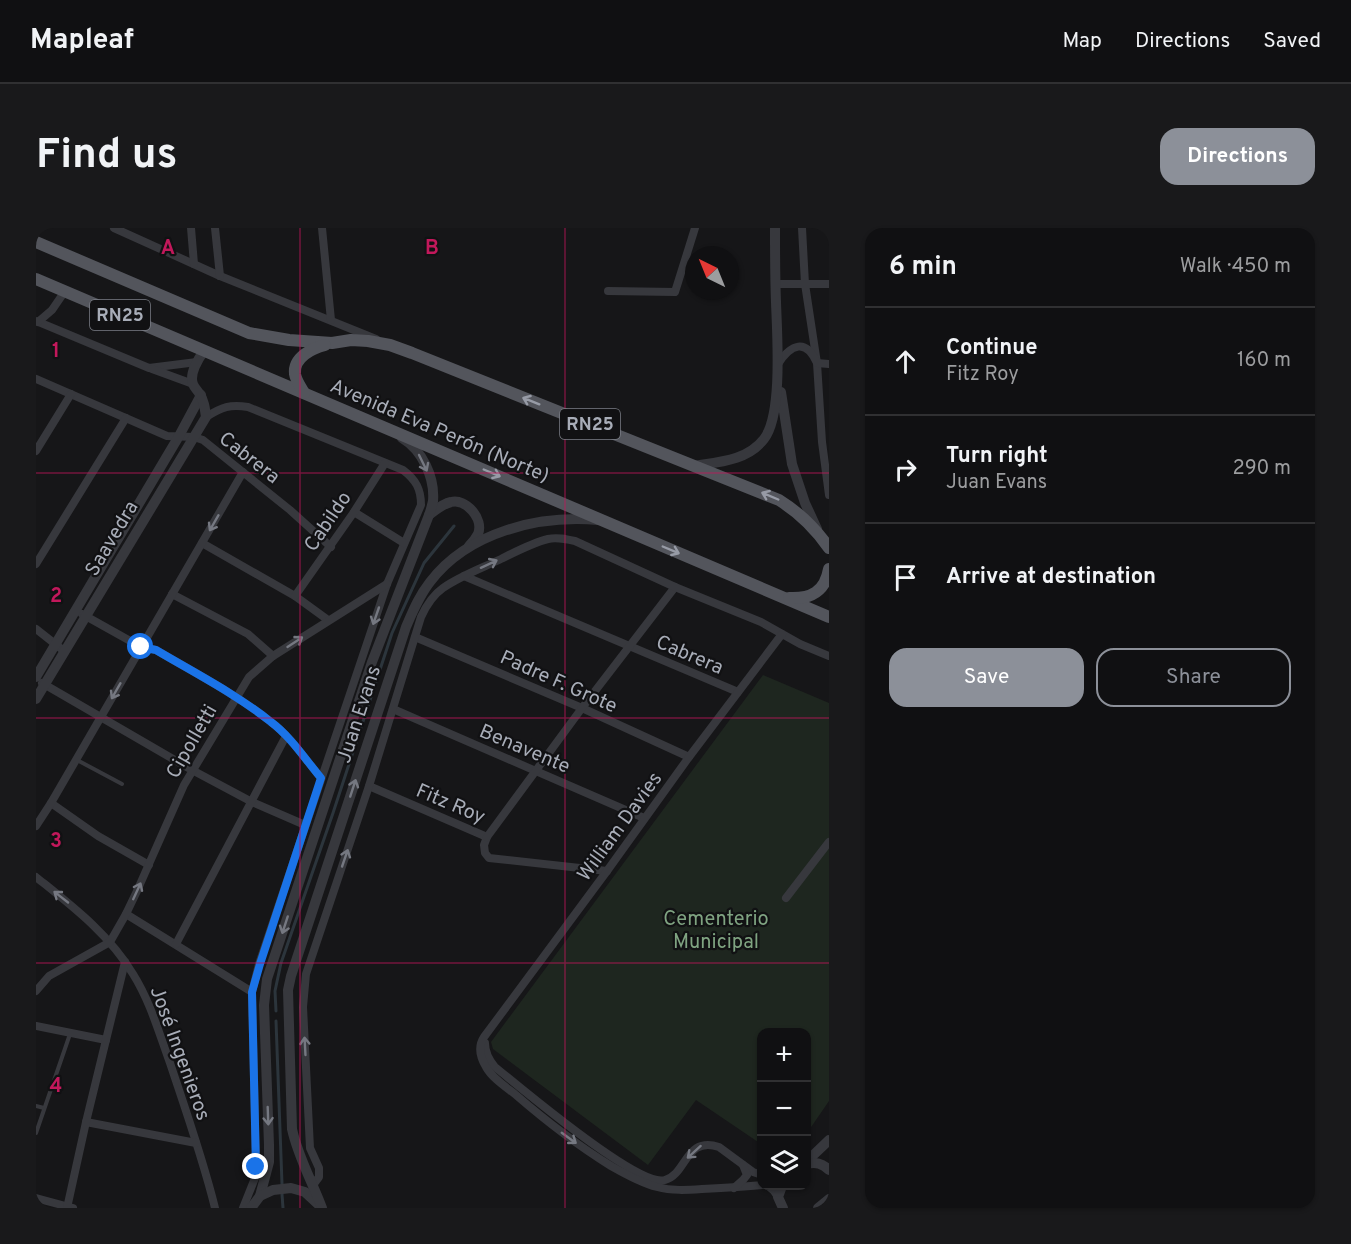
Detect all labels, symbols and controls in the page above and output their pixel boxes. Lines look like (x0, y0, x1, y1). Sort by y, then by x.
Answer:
text: Mapleaf (30, 23, 134, 59)
text: Map (1062, 28, 1102, 55)
text: Directions (1135, 28, 1230, 55)
text: Saved (1263, 28, 1321, 55)
button: Directions (1160, 128, 1315, 185)
text: Find us (36, 130, 177, 183)
text: A (161, 236, 175, 262)
text: B (425, 236, 439, 262)
north arrow (685, 246, 739, 300)
text: 6 min (889, 251, 957, 284)
text: Walk · 450 m (1180, 254, 1291, 280)
road number: RN25 (90, 300, 150, 330)
text: Continue (946, 335, 1037, 362)
text: 1 (52, 339, 60, 365)
icon: ahead (889, 345, 922, 378)
text: 160 m (1237, 348, 1291, 374)
text: Fitz Roy (946, 362, 1019, 388)
street label: Avenida Eva Perón (Norte) (326, 374, 553, 490)
one-way arrow (522, 394, 541, 405)
road number: RN25 (560, 409, 620, 439)
street label: Cabrera (213, 427, 285, 491)
text: Turn right (946, 443, 1048, 470)
one-way arrow (418, 453, 430, 471)
icon: right (889, 453, 922, 486)
text: 290 m (1233, 456, 1291, 482)
one-way arrow (482, 468, 501, 479)
text: Juan Evans (946, 470, 1047, 496)
street label: Cabildo (299, 487, 358, 557)
one-way arrow (762, 490, 780, 502)
street label: Saavedra (80, 497, 145, 582)
one-way arrow (208, 513, 219, 531)
one-way arrow (662, 546, 680, 557)
one-way arrow (480, 558, 498, 570)
icon: arrive (889, 561, 922, 594)
text: Arrive at destination (946, 564, 1156, 591)
text: 2 (50, 584, 62, 610)
one-way arrow (370, 606, 381, 625)
street label: Cabrera (652, 630, 727, 682)
route start (127, 633, 153, 659)
one-way arrow (286, 635, 303, 647)
street label: Padre F. Grote (495, 645, 621, 720)
button: Save (889, 648, 1084, 707)
button: Share (1096, 648, 1291, 707)
street label: Juan Evans (332, 662, 388, 767)
one-way arrow (110, 682, 122, 699)
street label: Cipolletti (161, 700, 224, 784)
street label: Benavente (475, 719, 574, 781)
street label: William Davies (572, 767, 669, 887)
one-way arrow (348, 778, 359, 797)
street label: Fitz Roy (412, 779, 489, 831)
text: 3 (50, 829, 62, 855)
one-way arrow (340, 849, 351, 868)
one-way arrow (132, 882, 144, 900)
one-way arrow (54, 891, 70, 904)
park label: Cementerio Municipal (663, 907, 769, 956)
one-way arrow (279, 915, 290, 934)
street label: José Ingenieros (143, 983, 215, 1124)
map controls (757, 1028, 811, 1190)
button: + (757, 1028, 811, 1082)
one-way arrow (299, 1037, 310, 1057)
text: 4 (50, 1074, 62, 1100)
button: − (757, 1082, 811, 1136)
one-way arrow (263, 1106, 274, 1126)
one-way arrow (561, 1132, 577, 1145)
button: layers (757, 1136, 811, 1190)
one-way arrow (687, 1145, 702, 1159)
route end (242, 1153, 268, 1179)

